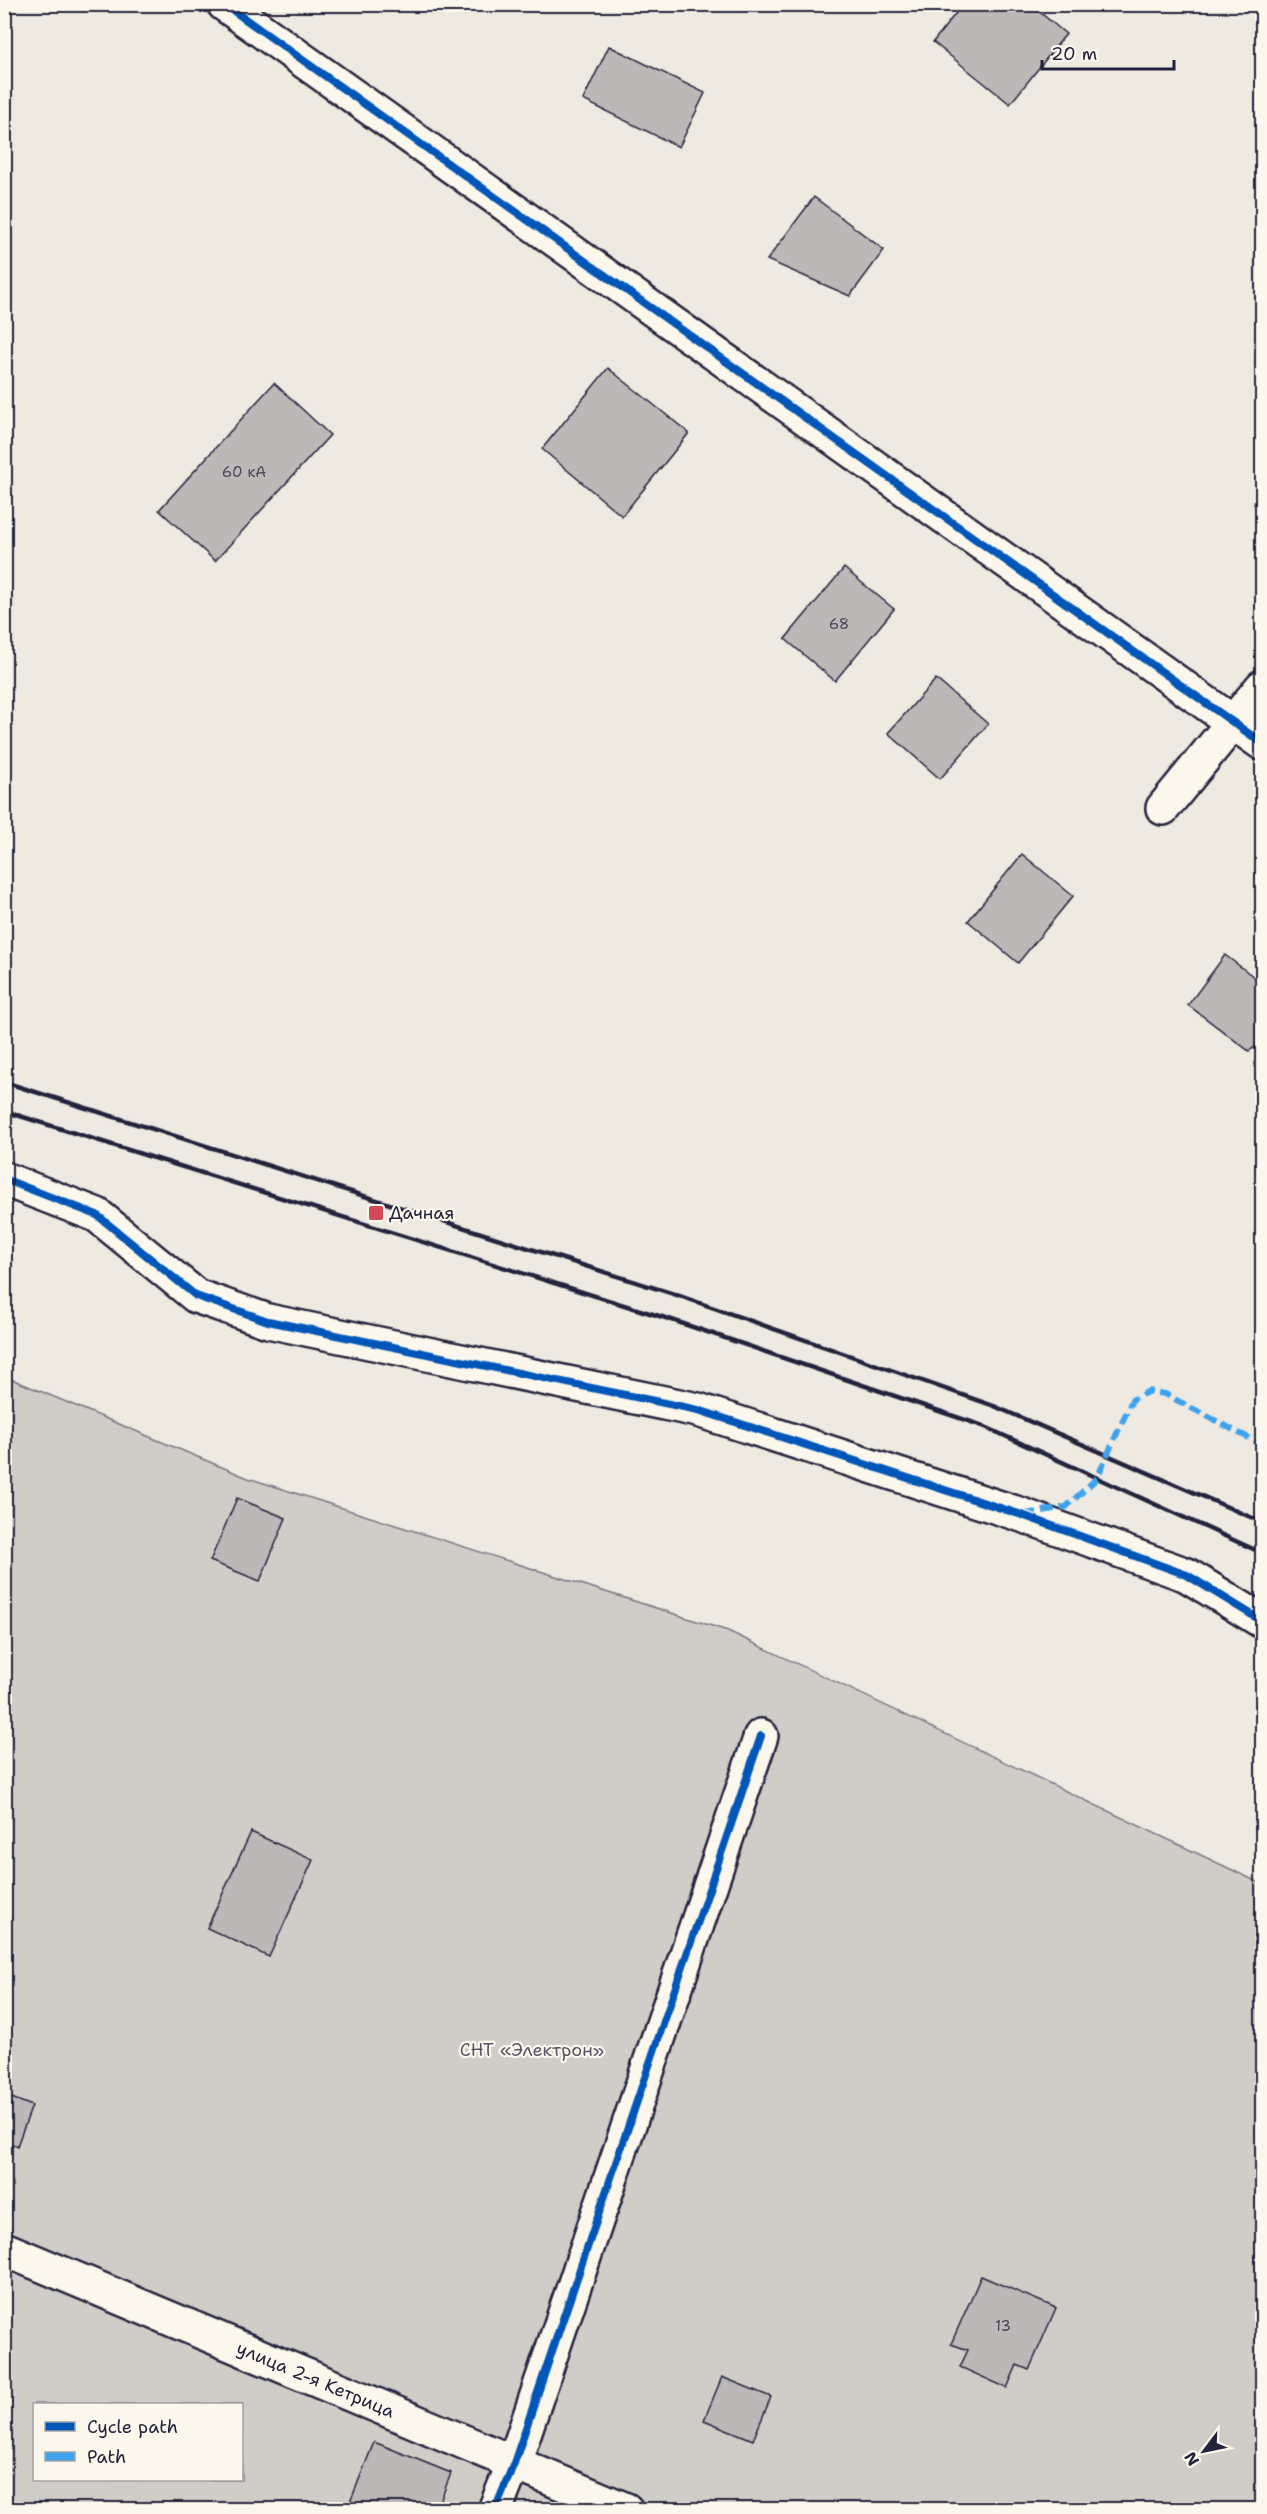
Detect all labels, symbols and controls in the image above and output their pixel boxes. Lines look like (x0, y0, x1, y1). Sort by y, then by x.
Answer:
scale bar (1042, 33, 1174, 71)
text: 20 m (1051, 42, 1097, 66)
house number: 60 кА (222, 462, 266, 482)
house number: 68 (829, 614, 849, 634)
place label: Дачная (389, 1201, 454, 1225)
marker: Дачная (367, 1204, 385, 1222)
park label: СНТ «Электрон» (460, 2038, 604, 2062)
house number: 13 (995, 2316, 1011, 2336)
street label: улица 2-я Кетрица (233, 2336, 398, 2424)
legend (33, 2403, 243, 2481)
text: Cycle path (87, 2415, 178, 2439)
north arrow (1174, 2421, 1234, 2481)
text: Path (87, 2445, 126, 2469)
text: N (1179, 2448, 1204, 2470)

